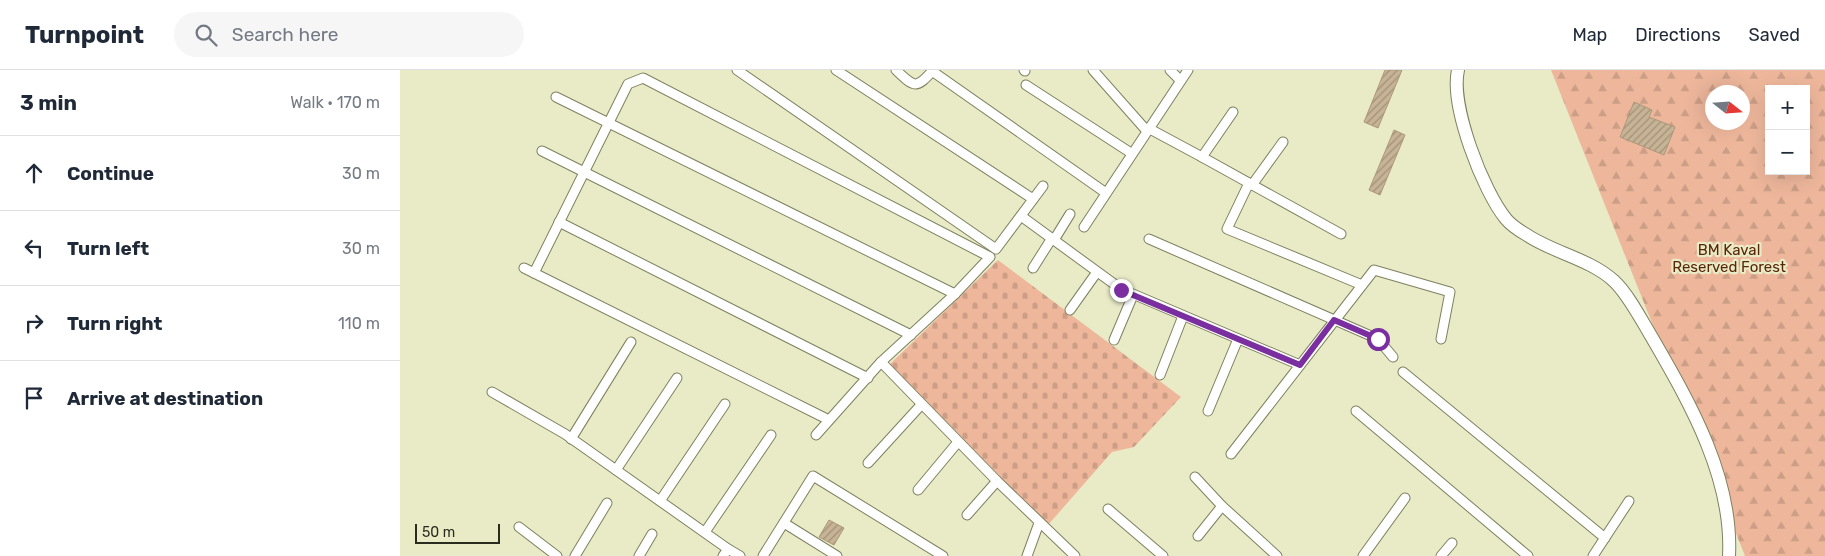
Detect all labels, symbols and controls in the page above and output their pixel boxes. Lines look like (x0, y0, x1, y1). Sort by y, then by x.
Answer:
search box (174, 12, 524, 57)
text: Turnpoint (25, 21, 144, 49)
icon: search (192, 21, 220, 49)
text: Search here (232, 23, 338, 46)
text: Map (1572, 24, 1607, 46)
text: Directions (1635, 24, 1721, 46)
text: Saved (1749, 24, 1800, 46)
north arrow (1705, 85, 1750, 130)
map controls (1765, 85, 1810, 175)
button: + (1765, 85, 1810, 130)
text: 3 min (20, 90, 77, 115)
text: Walk · 170 m (290, 93, 380, 112)
button: − (1765, 130, 1810, 175)
icon: ahead (20, 159, 48, 187)
text: Continue (67, 162, 154, 185)
text: 30 m (342, 164, 380, 183)
icon: left (20, 234, 48, 262)
text: Turn left (67, 237, 149, 260)
text: 30 m (342, 239, 380, 258)
park label: BM Kaval Reserved Forest (1672, 241, 1786, 276)
route end (1110, 279, 1133, 302)
icon: right (20, 309, 48, 337)
text: Turn right (67, 312, 162, 335)
text: 110 m (338, 314, 380, 333)
route start (1367, 328, 1390, 351)
icon: arrive (20, 384, 48, 412)
text: Arrive at destination (67, 387, 263, 410)
scale bar (415, 521, 500, 544)
text: 50 m (422, 524, 455, 541)

